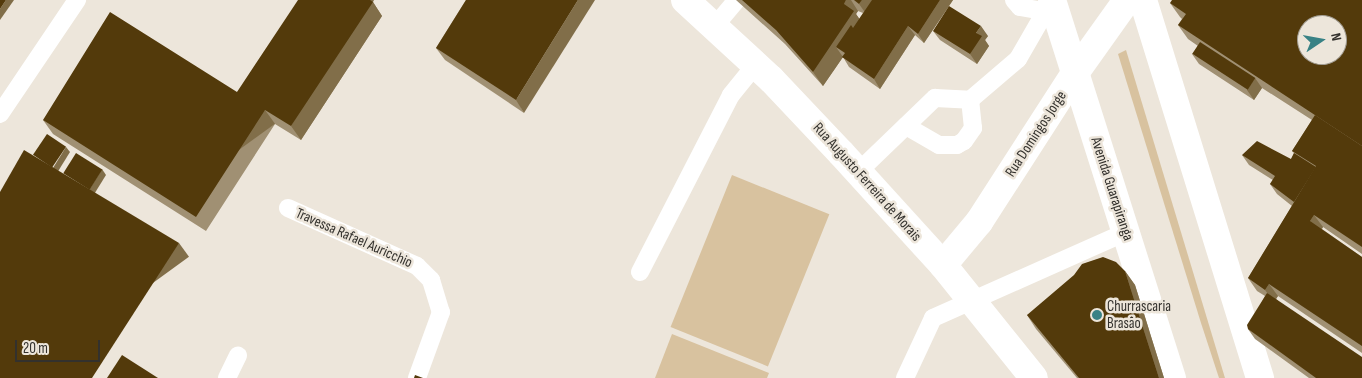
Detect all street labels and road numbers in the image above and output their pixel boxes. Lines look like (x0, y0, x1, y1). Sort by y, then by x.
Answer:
street label: Rua Domingos Jorge (1002, 88, 1070, 180)
street label: Rua Augusto Ferreira de Morais (809, 119, 925, 245)
street label: Avenida Guarapiranga (1087, 135, 1137, 243)
street label: Travessa Rafael Auricchio (293, 204, 415, 272)

